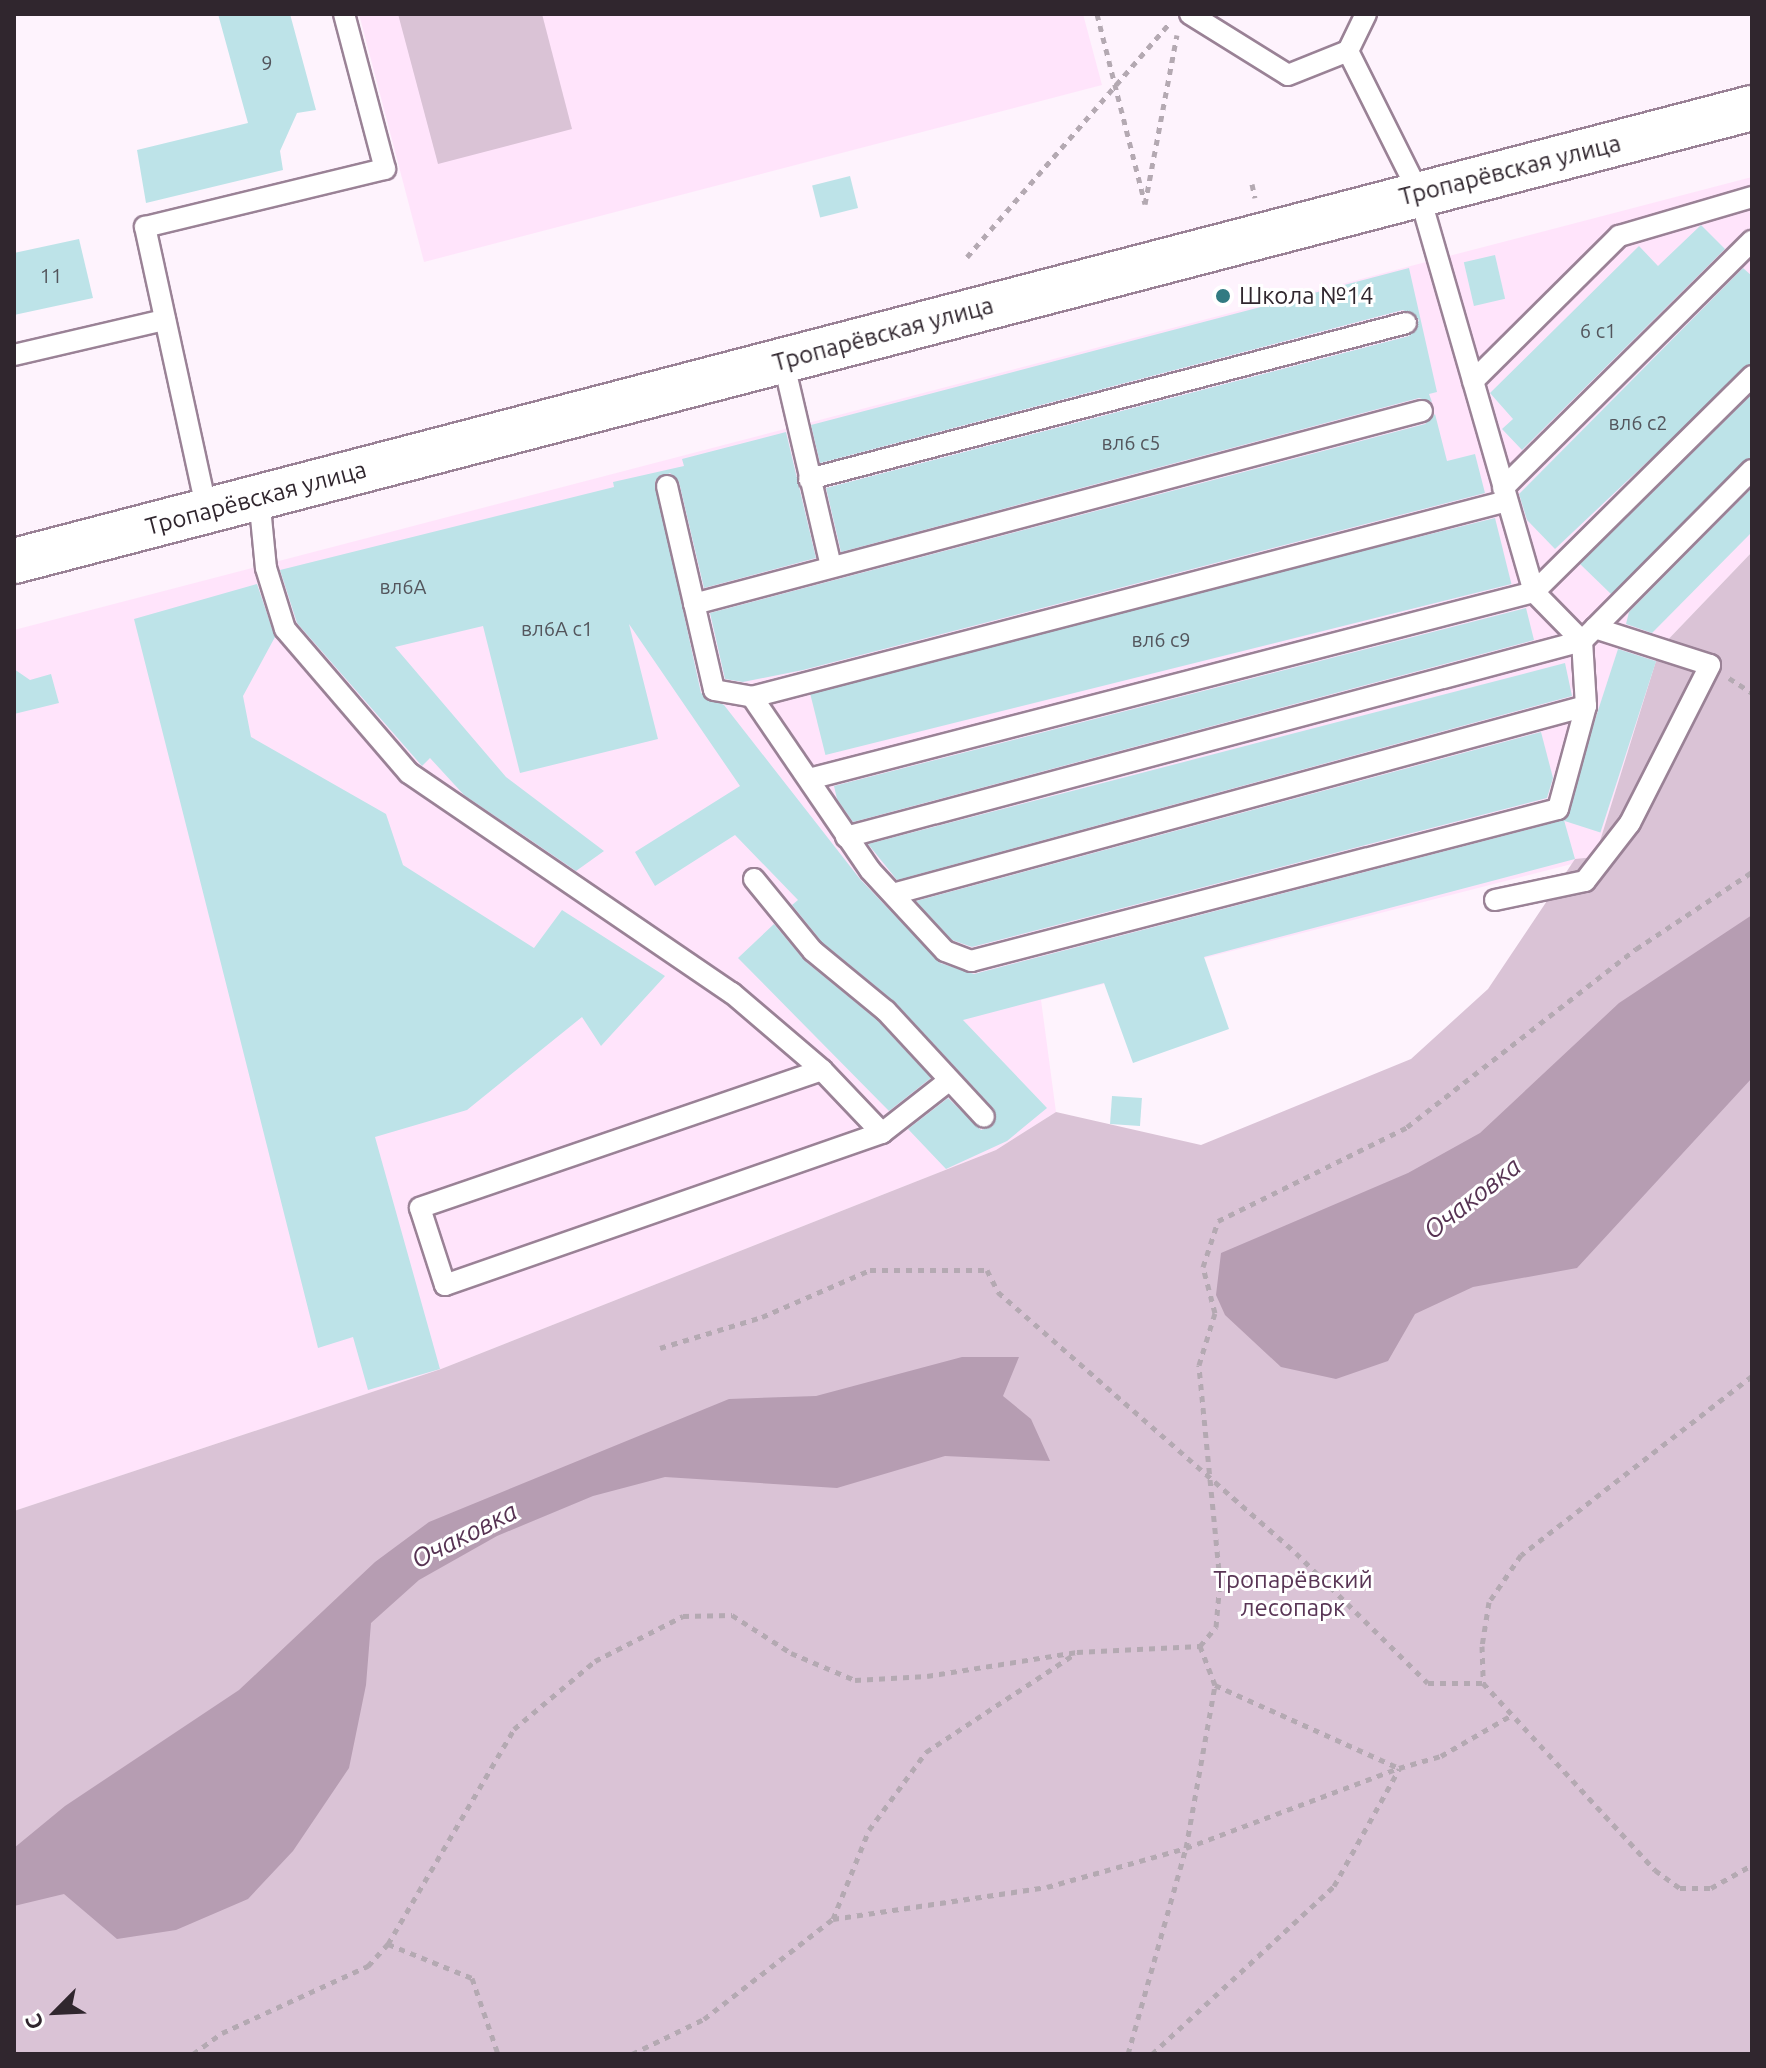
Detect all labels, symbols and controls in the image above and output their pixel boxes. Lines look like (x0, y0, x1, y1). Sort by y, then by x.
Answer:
house number: 9 (261, 50, 273, 74)
street label: Тропарёвская улица (1396, 129, 1624, 211)
house number: 11 (40, 263, 62, 287)
place label: Школа №14 (1239, 282, 1374, 310)
marker: Школа №14 (1214, 287, 1232, 305)
street label: Тропарёвская улица (769, 291, 997, 377)
house number: 6 с1 (1580, 318, 1616, 342)
house number: вл6 с2 (1608, 410, 1668, 434)
house number: вл6 с5 (1101, 430, 1161, 454)
street label: Тропарёвская улица (142, 455, 370, 541)
house number: вл6А (379, 574, 427, 598)
house number: вл6А с1 (521, 616, 593, 640)
house number: вл6 с9 (1131, 627, 1191, 651)
water label: Очаковка (1417, 1150, 1527, 1246)
water label: Очаковка (406, 1495, 522, 1575)
park label: Тропарёвский лесопарк (1213, 1566, 1373, 1622)
north arrow (16, 1972, 96, 2052)
text: С (19, 2010, 48, 2033)

